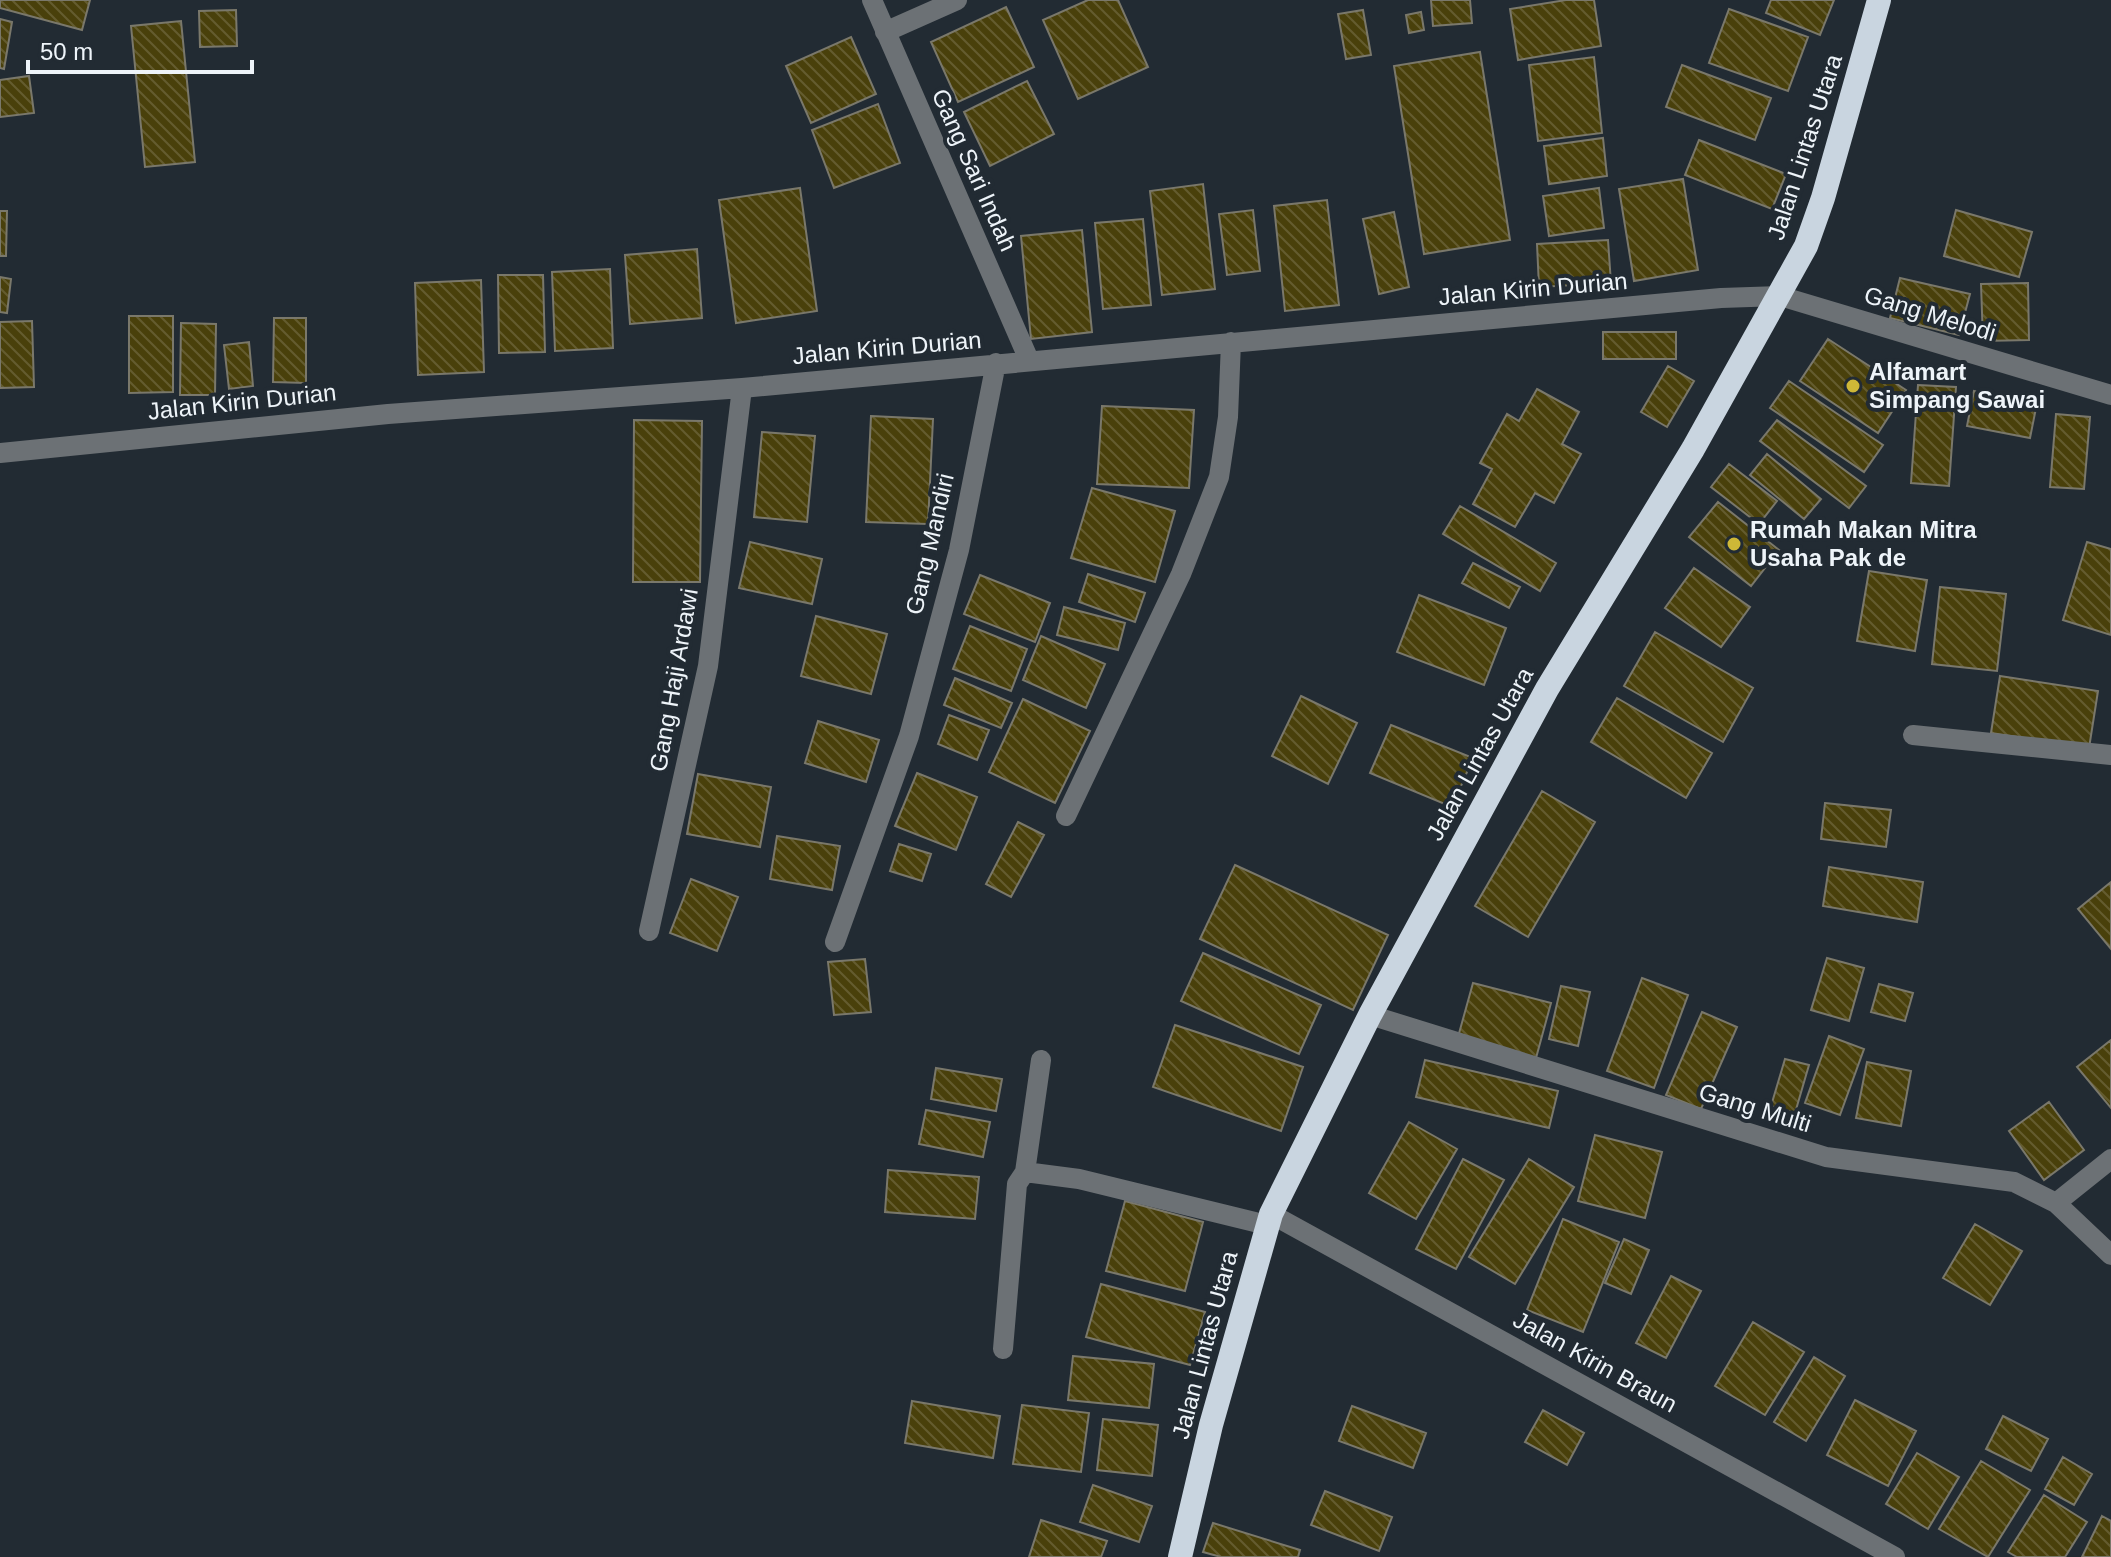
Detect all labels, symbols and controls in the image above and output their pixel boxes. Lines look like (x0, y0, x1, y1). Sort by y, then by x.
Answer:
scale bar (28, 24, 252, 74)
text: 50 m (40, 38, 93, 65)
street label: Jalan Lintas Utara (1762, 50, 1847, 243)
street label: Gang Sari Indah (927, 84, 1022, 255)
street label: Jalan Kirin Durian (1437, 267, 1628, 310)
street label: Gang Melodi (1861, 281, 1999, 346)
street label: Jalan Kirin Durian (791, 326, 982, 369)
place label: Alfamart Simpang Sawai (1869, 358, 2045, 413)
marker: Alfamart Simpang Sawai (1844, 377, 1862, 395)
street label: Jalan Kirin Durian (146, 378, 338, 425)
street label: Gang Mandiri (900, 471, 959, 617)
place label: Rumah Makan Mitra Usaha Pak de (1750, 516, 1977, 571)
marker: Rumah Makan Mitra Usaha Pak de (1725, 535, 1743, 553)
street label: Gang Haji Ardawi (644, 586, 703, 774)
street label: Jalan Lintas Utara (1421, 662, 1539, 845)
street label: Gang Multi (1696, 1078, 1815, 1137)
street label: Jalan Lintas Utara (1166, 1247, 1243, 1442)
street label: Jalan Kirin Braun (1509, 1305, 1682, 1418)

